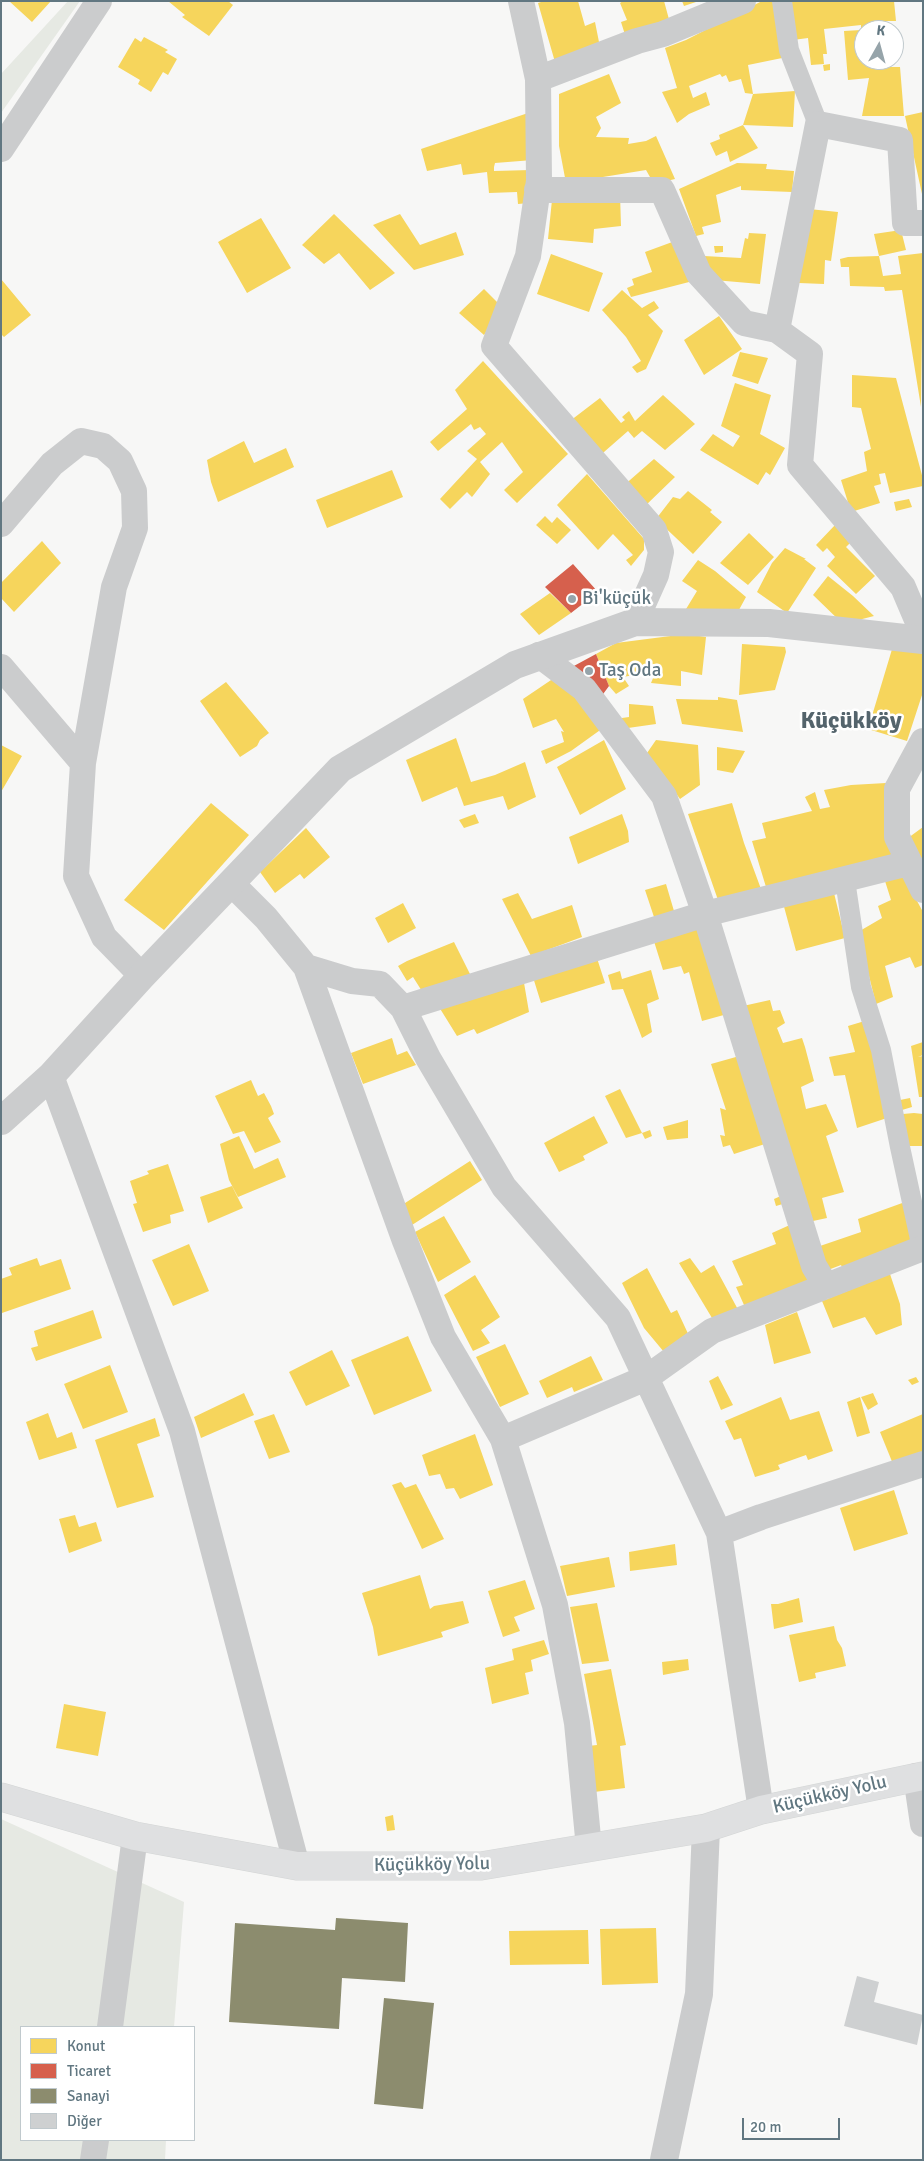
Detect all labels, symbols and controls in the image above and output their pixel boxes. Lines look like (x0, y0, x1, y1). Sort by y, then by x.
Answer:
north arrow (854, 20, 904, 70)
text: K (875, 22, 886, 40)
place label: Bi'küçük (582, 588, 651, 610)
marker: Bi'küçük (566, 593, 578, 605)
place label: Taş Oda (599, 660, 661, 682)
marker: Taş Oda (583, 665, 595, 677)
district label: Küçükköy (800, 708, 902, 736)
street label: Küçükköy Yolu (771, 1771, 889, 1819)
street label: Küçükköy Yolu (374, 1853, 490, 1877)
legend (20, 2026, 195, 2141)
text: Konut (67, 2037, 105, 2055)
text: Ticaret (67, 2062, 111, 2080)
text: Sanayi (67, 2087, 110, 2105)
scale bar (744, 2108, 842, 2140)
text: Diğer (67, 2112, 102, 2130)
text: 20 m (750, 2118, 781, 2136)

